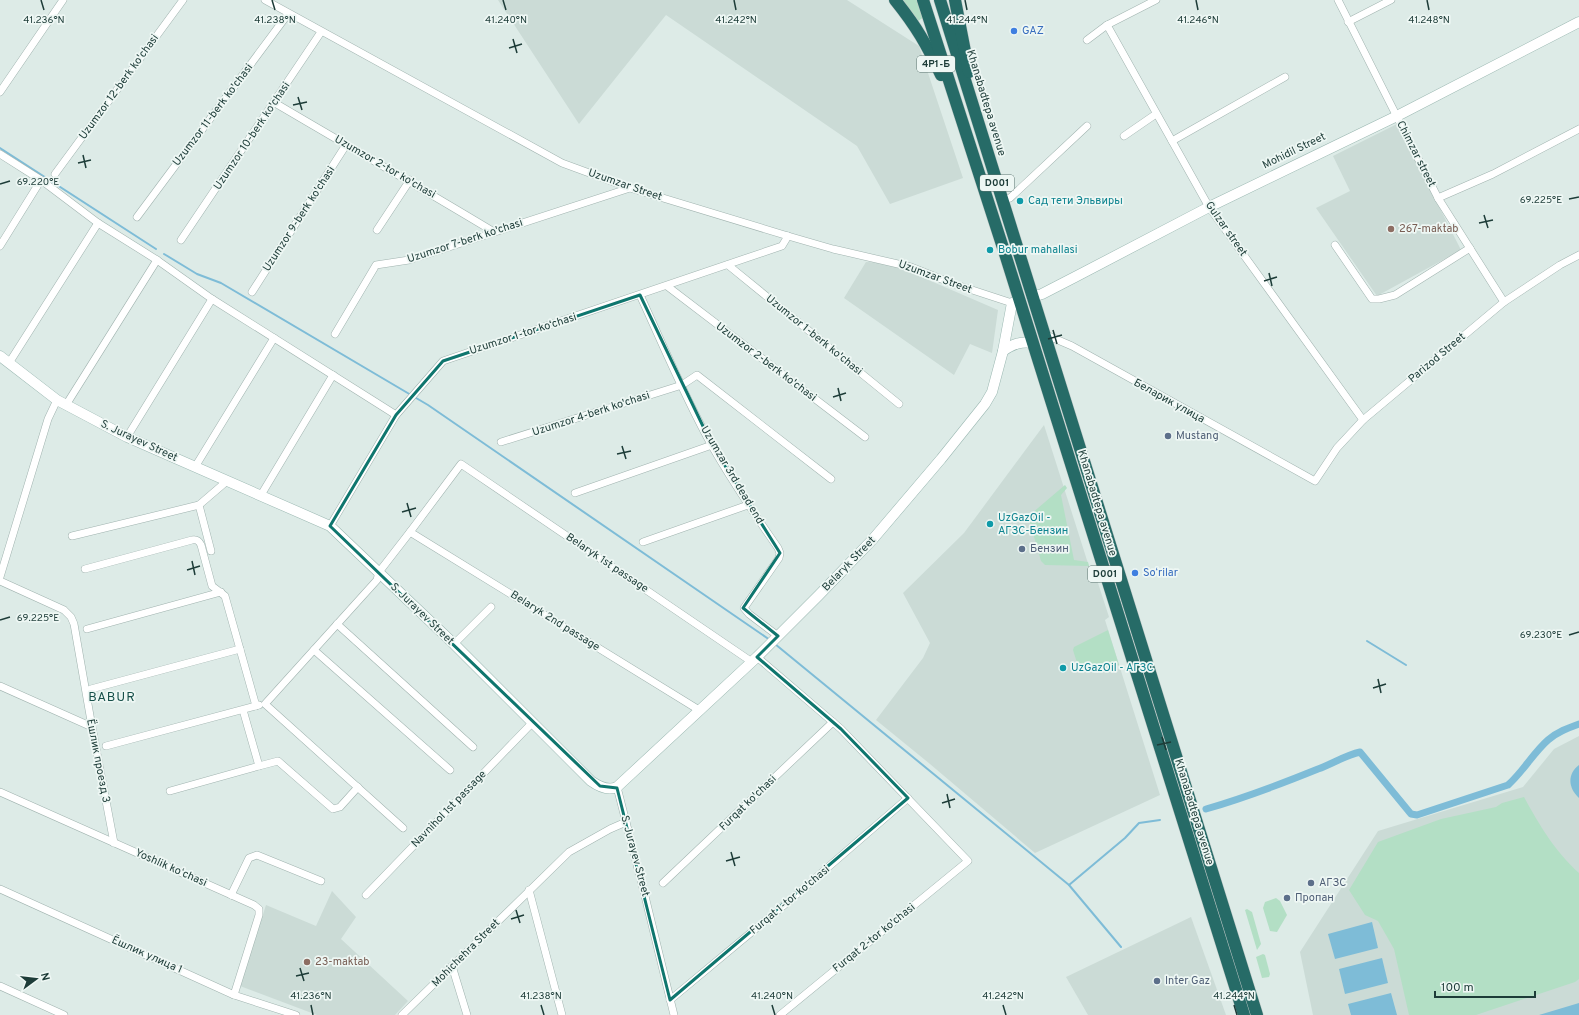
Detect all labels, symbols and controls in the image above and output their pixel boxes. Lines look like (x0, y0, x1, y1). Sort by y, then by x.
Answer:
text: 41.236°N (23, 14, 65, 27)
text: 41.238°N (254, 14, 296, 27)
text: 41.240°N (485, 14, 527, 27)
text: 41.242°N (715, 14, 757, 27)
text: 41.244°N (946, 14, 988, 27)
text: 41.246°N (1177, 14, 1219, 27)
text: 41.248°N (1408, 14, 1450, 27)
place label: GAZ (1022, 24, 1044, 38)
marker: GAZ (1009, 26, 1019, 36)
street label: Uzumzor 12-berk ko'chasi (76, 32, 162, 142)
street label: Khanabadtepa avenue (963, 48, 1009, 158)
road number: 4Р1-Б (917, 56, 955, 72)
street label: Uzumzor 11-berk ko'chasi (170, 61, 256, 169)
street label: Uzumzor 10-berk ko'chasi (211, 79, 293, 193)
street label: Chimzar street (1393, 118, 1439, 190)
street label: Mohidil Street (1260, 130, 1328, 172)
street label: Uzumzor 2-tor ko'chasi (332, 132, 438, 202)
street label: Uzumzor 9-berk ko'chasi (260, 164, 338, 274)
street label: Uzumzar Street (586, 166, 664, 204)
road number: D001 (980, 175, 1014, 191)
text: 69.220°E (17, 176, 59, 189)
place label: Сад тети Эльвиры (1028, 194, 1123, 208)
text: 69.225°E (1520, 194, 1562, 207)
marker: Сад тети Эльвиры (1015, 196, 1025, 206)
street label: Gulzar street (1202, 199, 1250, 259)
street label: Uzumzor 7-berk ko'chasi (405, 216, 525, 266)
place label: 267-maktab (1399, 222, 1459, 236)
marker: 267-maktab (1386, 224, 1396, 234)
place label: Bobur mahallasi (998, 243, 1077, 257)
marker: Bobur mahallasi (985, 245, 995, 255)
street label: Uzumzar Street (896, 257, 974, 297)
street label: Uzumzor 1-berk ko'chasi (763, 292, 865, 378)
street label: Uzumzor 1-tor ko‘chasi (468, 310, 578, 358)
street label: Uzumzor 2-berk ko'chasi (713, 319, 819, 405)
street label: Parizod Street (1406, 330, 1468, 386)
street label: Беларик улица (1131, 376, 1207, 426)
street label: Uzumzor 4-berk ko'chasi (530, 388, 652, 440)
street label: S. Jurayev Street (98, 417, 180, 465)
street label: Uzumzar 3rd dead end (697, 423, 767, 527)
place label: Mustang (1176, 429, 1219, 443)
marker: Mustang (1163, 431, 1173, 441)
street label: Khanabadtepa avenue (1074, 448, 1120, 558)
place label: UzGazOil - АГЗС-Бензин (998, 511, 1068, 538)
marker: UzGazOil - АГЗС-Бензин (985, 519, 995, 529)
street label: Belaryk 1st passage (563, 530, 651, 596)
street label: Belaryk Street (819, 534, 879, 594)
place label: Бензин (1030, 542, 1069, 556)
marker: Бензин (1017, 544, 1027, 554)
road number: D001 (1088, 566, 1122, 582)
place label: Soʻrilar (1143, 566, 1179, 580)
marker: Soʻrilar (1130, 568, 1140, 578)
street label: S. Jurayev Street (387, 580, 457, 648)
street label: Belaryk 2nd passage (508, 588, 602, 654)
text: 69.225°E (17, 612, 59, 625)
text: 69.230°E (1520, 629, 1562, 642)
place label: UzGazOil - АГЗС (1071, 661, 1154, 675)
marker: UzGazOil - АГЗС (1058, 663, 1068, 673)
district label: BABUR (88, 690, 136, 706)
street label: Ёшлик проезд 3 (83, 718, 114, 804)
street label: Khanabadtepa avenue (1171, 757, 1217, 867)
street label: Navnihol 1st passage (409, 767, 490, 851)
street label: Furqat ko'chasi (716, 772, 780, 834)
street label: S. Jurayev Street (617, 814, 653, 898)
street label: Yoshlik koʻchasi (133, 846, 209, 890)
street label: Furqat 1-tor ko'chasi (747, 862, 833, 938)
place label: АГЗС (1319, 876, 1346, 890)
marker: АГЗС (1306, 878, 1316, 888)
place label: Пропан (1295, 891, 1334, 905)
marker: Пропан (1282, 893, 1292, 903)
street label: Furqat 2-tor ko'chasi (830, 900, 918, 976)
street label: Mohichehra Street (429, 916, 503, 990)
street label: Ёшлик улица 1 (109, 932, 185, 977)
place label: 23-maktab (315, 955, 370, 969)
marker: 23-maktab (302, 957, 312, 967)
north arrow (16, 959, 56, 999)
text: N (37, 971, 52, 982)
scale bar (1435, 973, 1535, 999)
place label: Inter Gaz (1165, 974, 1210, 988)
marker: Inter Gaz (1152, 976, 1162, 986)
text: 100 m (1441, 980, 1474, 996)
text: 41.236°N (290, 990, 332, 1003)
text: 41.238°N (520, 990, 562, 1003)
text: 41.240°N (751, 990, 793, 1003)
text: 41.242°N (982, 990, 1024, 1003)
text: 41.244°N (1213, 990, 1255, 1003)

